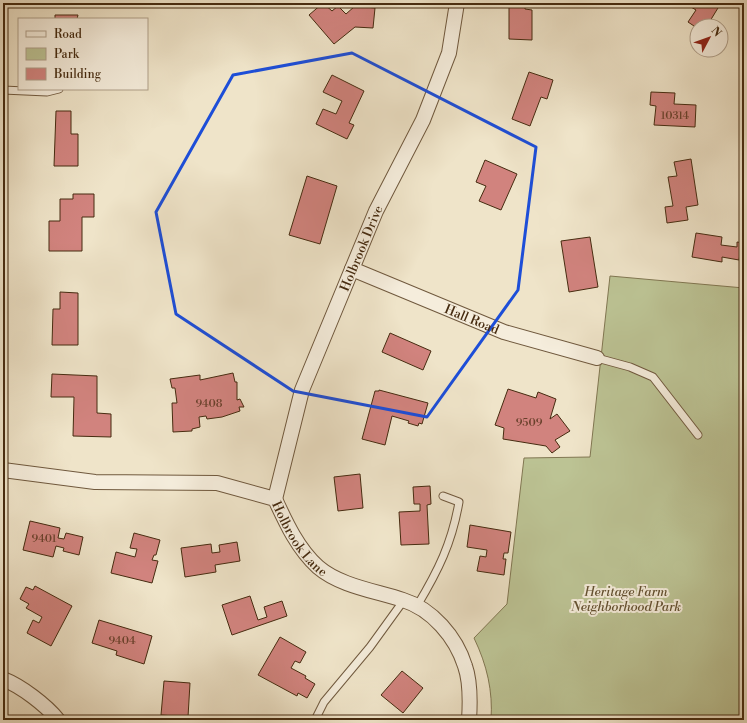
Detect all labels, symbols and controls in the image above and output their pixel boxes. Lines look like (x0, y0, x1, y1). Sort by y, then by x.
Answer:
legend (18, 18, 148, 90)
north arrow (689, 18, 729, 58)
text: N (708, 24, 724, 40)
text: Road (54, 27, 82, 42)
text: Park (54, 47, 80, 62)
text: Building (53, 67, 102, 82)
house number: 10314 (661, 109, 690, 123)
street label: Holbrook Drive (337, 202, 387, 294)
street label: Hall Road (442, 301, 502, 338)
house number: 9408 (195, 397, 223, 411)
house number: 9509 (516, 416, 543, 430)
street label: Holbrook Lane (268, 499, 330, 581)
house number: 9401 (32, 532, 57, 546)
park label: Heritage Farm Neighborhood Park (570, 584, 681, 615)
house number: 9404 (108, 634, 136, 648)

